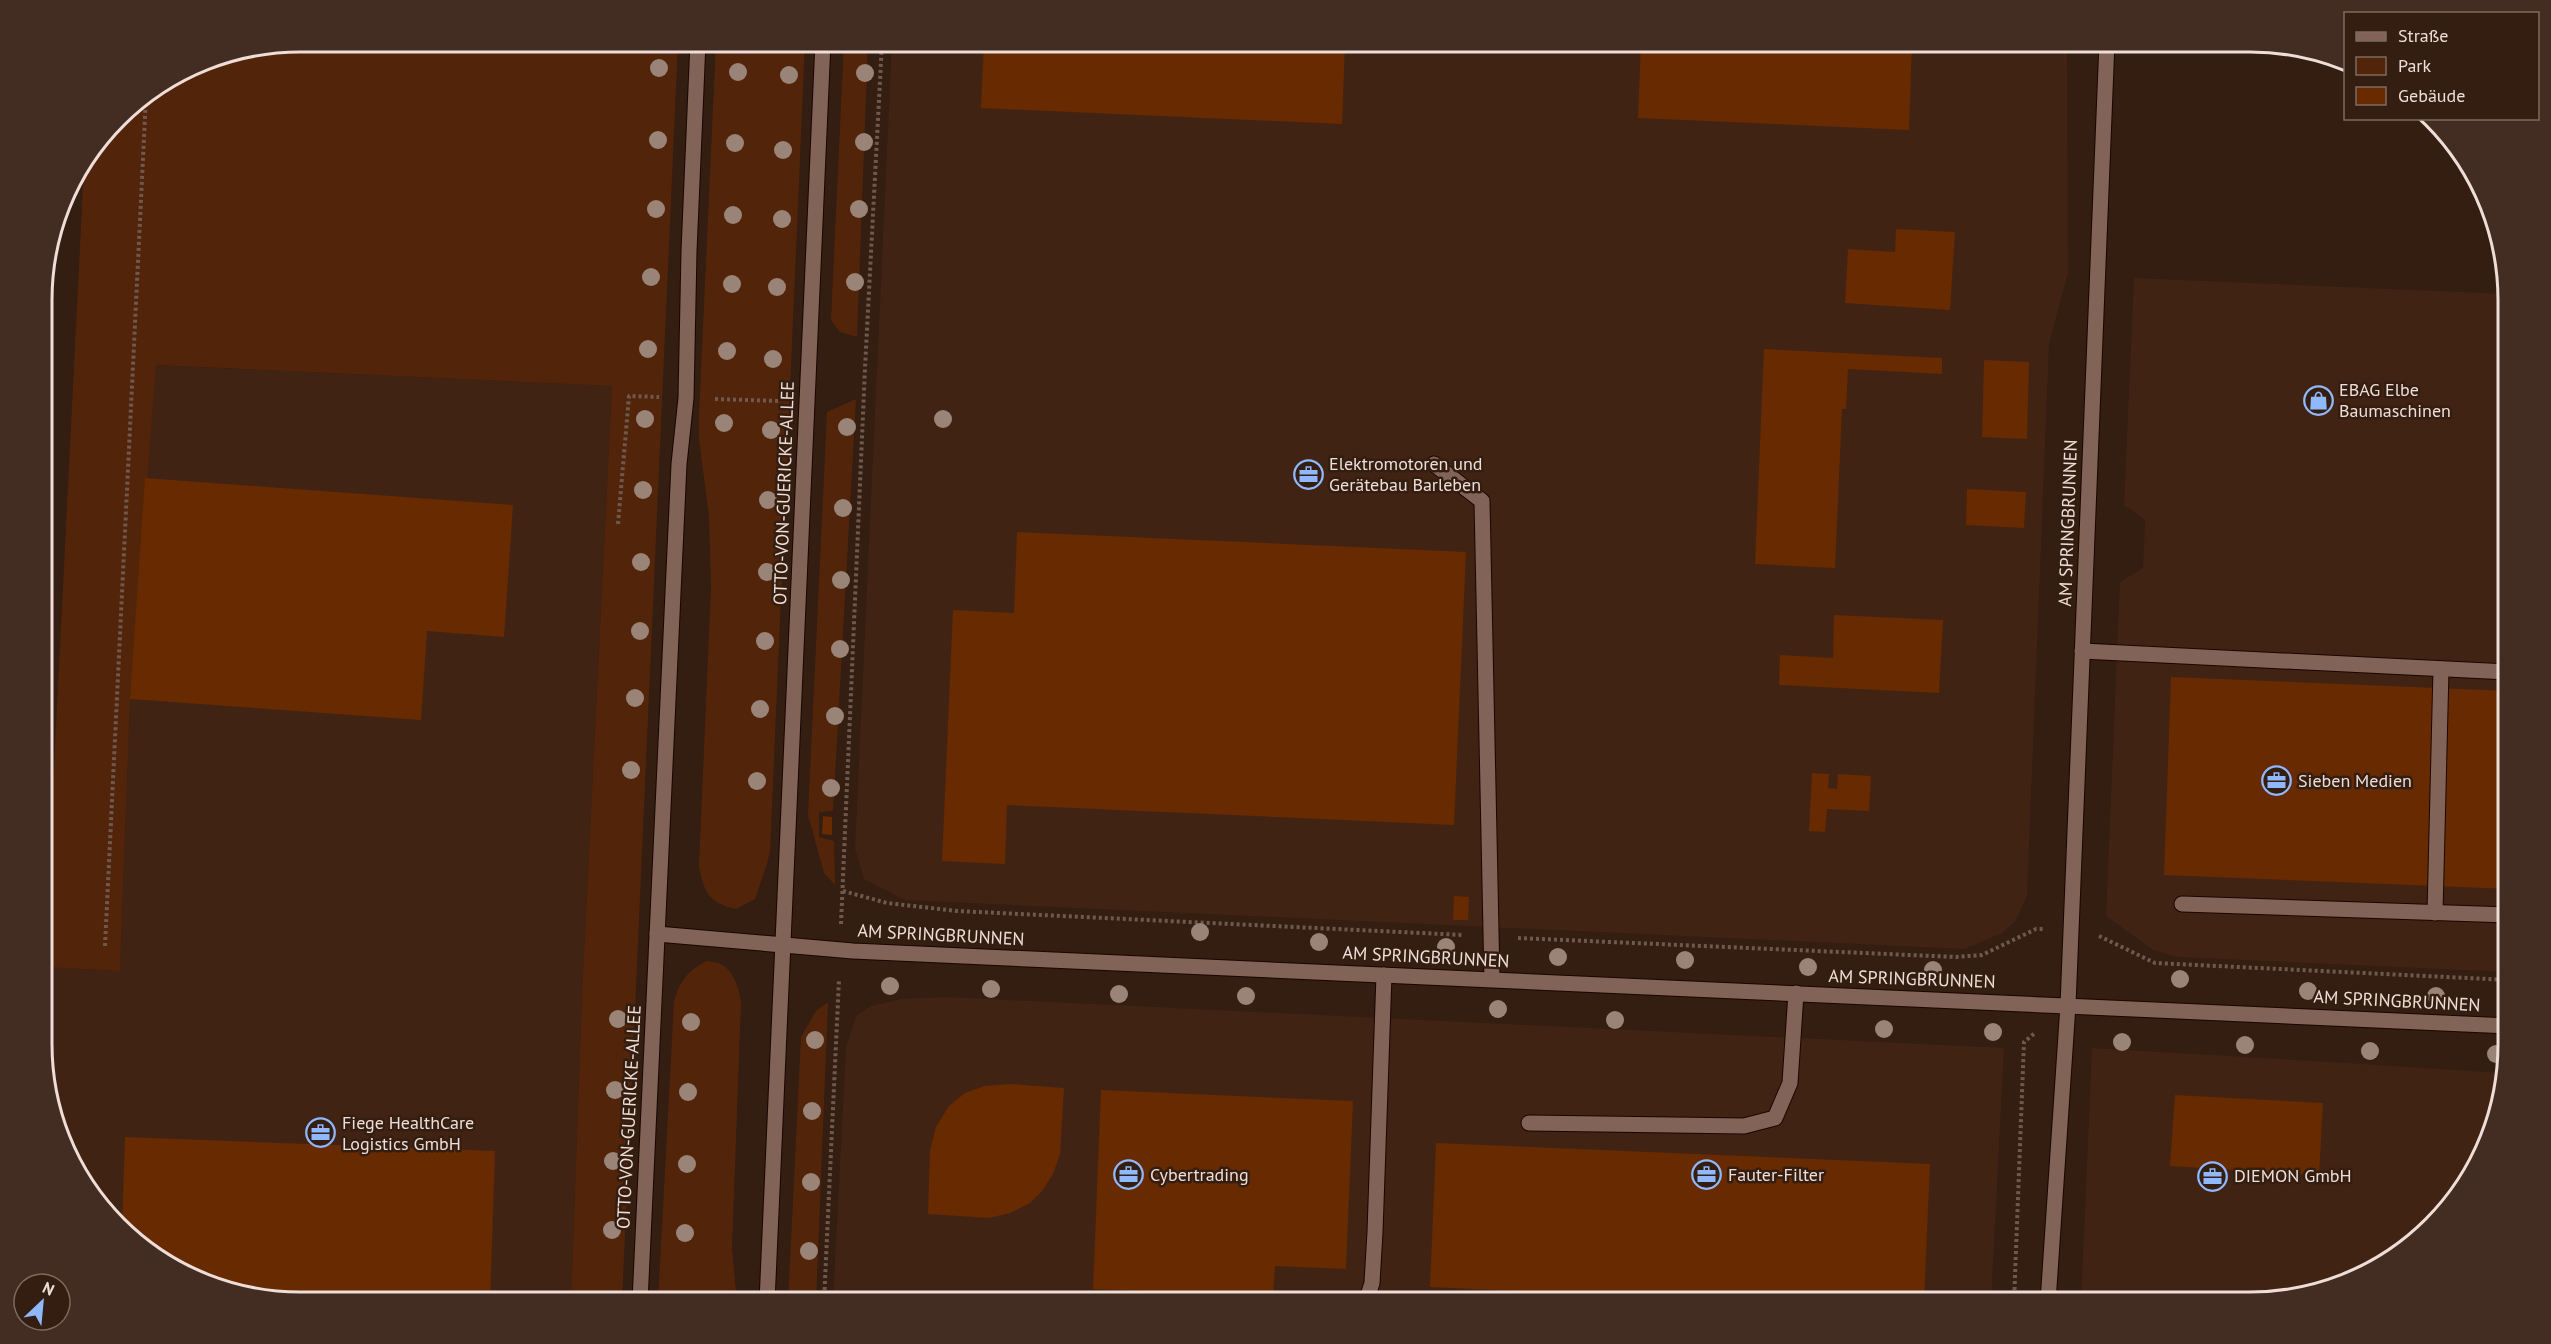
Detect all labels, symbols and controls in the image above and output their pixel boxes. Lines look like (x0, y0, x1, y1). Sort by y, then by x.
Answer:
legend (2344, 12, 2539, 120)
text: Straße (2398, 24, 2449, 47)
text: Park (2398, 54, 2431, 77)
text: Gebäude (2398, 84, 2465, 107)
place label: EBAG Elbe Baumaschinen (2339, 378, 2451, 422)
street label: OTTO-VON-GUERICKE-ALLEE (768, 381, 799, 605)
shop icon: EBAG Elbe Baumaschinen (2302, 384, 2334, 416)
street label: AM SPRINGBRUNNEN (2053, 439, 2082, 607)
place label: Elektromotoren und Gerätebau Barleben (1329, 452, 1483, 496)
office icon: Elektromotoren und Gerätebau Barleben (1292, 458, 1324, 490)
office icon: Sieben Medien (2261, 765, 2293, 797)
place label: Sieben Medien (2298, 769, 2412, 792)
street label: AM SPRINGBRUNNEN (857, 919, 1025, 950)
street label: AM SPRINGBRUNNEN (1342, 941, 1510, 972)
street label: AM SPRINGBRUNNEN (1828, 964, 1996, 993)
street label: AM SPRINGBRUNNEN (2313, 985, 2481, 1016)
street label: OTTO-VON-GUERICKE-ALLEE (611, 1005, 646, 1229)
place label: Fiege HealthCare Logistics GmbH (342, 1111, 474, 1155)
office icon: Fiege HealthCare Logistics GmbH (305, 1117, 337, 1149)
office icon: Cybertrading (1113, 1159, 1145, 1191)
office icon: Fauter-Filter (1691, 1159, 1723, 1191)
office icon: DIEMON GmbH (2197, 1160, 2229, 1192)
place label: Cybertrading (1150, 1163, 1249, 1186)
place label: Fauter-Filter (1728, 1163, 1824, 1186)
place label: DIEMON GmbH (2234, 1164, 2352, 1187)
north arrow (12, 1272, 72, 1332)
text: N (39, 1277, 58, 1300)

